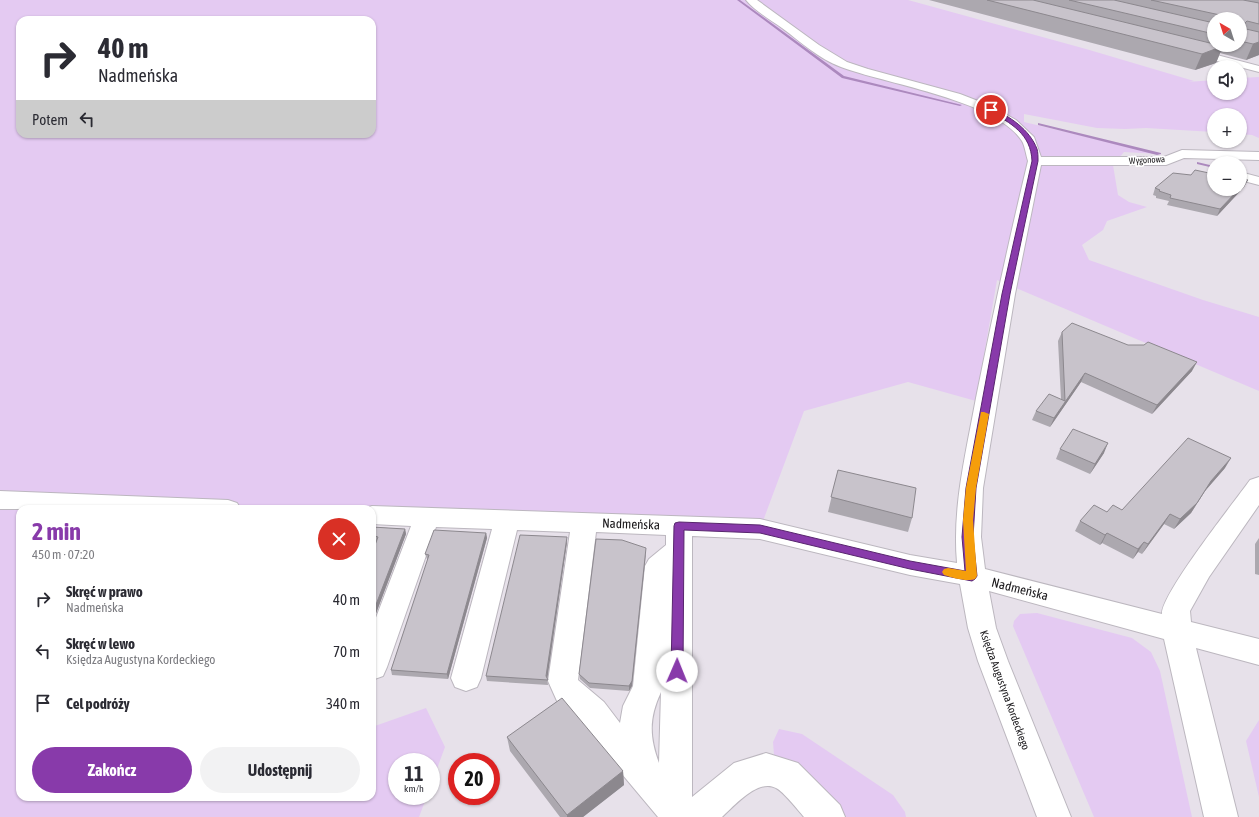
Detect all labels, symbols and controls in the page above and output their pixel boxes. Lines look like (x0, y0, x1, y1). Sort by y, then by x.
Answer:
north arrow (1207, 12, 1247, 52)
map controls (1207, 12, 1247, 196)
icon: right (32, 32, 84, 84)
text: 40 m (98, 32, 148, 64)
button: sound (1207, 60, 1247, 100)
text: Nadmeńska (98, 65, 178, 86)
pin (974, 93, 1008, 127)
icon: arrive (980, 99, 1002, 121)
icon: left (76, 108, 98, 130)
button: + (1207, 108, 1247, 148)
text: Potem (32, 111, 68, 128)
street label: Wygonowa (1129, 154, 1165, 166)
button: − (1207, 156, 1247, 196)
street label: Nadmeńska (602, 515, 660, 533)
text: 2 min (32, 518, 81, 545)
button: close (318, 518, 360, 560)
text: 450 m · 07:20 (32, 547, 95, 562)
street label: Nadmeńska (990, 575, 1050, 603)
text: Skręć w prawo (66, 583, 143, 600)
icon: right (32, 588, 54, 610)
text: 40 m (333, 591, 360, 608)
text: Nadmeńska (66, 600, 124, 615)
street label: Księdza Augustyna Kordeckiego (978, 629, 1032, 751)
text: Skręć w lewo (66, 635, 135, 652)
icon: left (32, 640, 54, 662)
text: 70 m (333, 643, 360, 660)
position arrow (656, 650, 698, 692)
text: Księdza Augustyna Kordeckiego (66, 652, 215, 667)
icon: arrive (32, 692, 54, 714)
text: Cel podróży (66, 695, 130, 712)
text: 340 m (326, 695, 360, 712)
button: Zakończ (32, 747, 192, 793)
button: Udostępnij (200, 747, 360, 793)
speed limit sign: 20 (448, 753, 500, 805)
text: 11 (405, 762, 423, 785)
text: km/h (404, 783, 424, 794)

